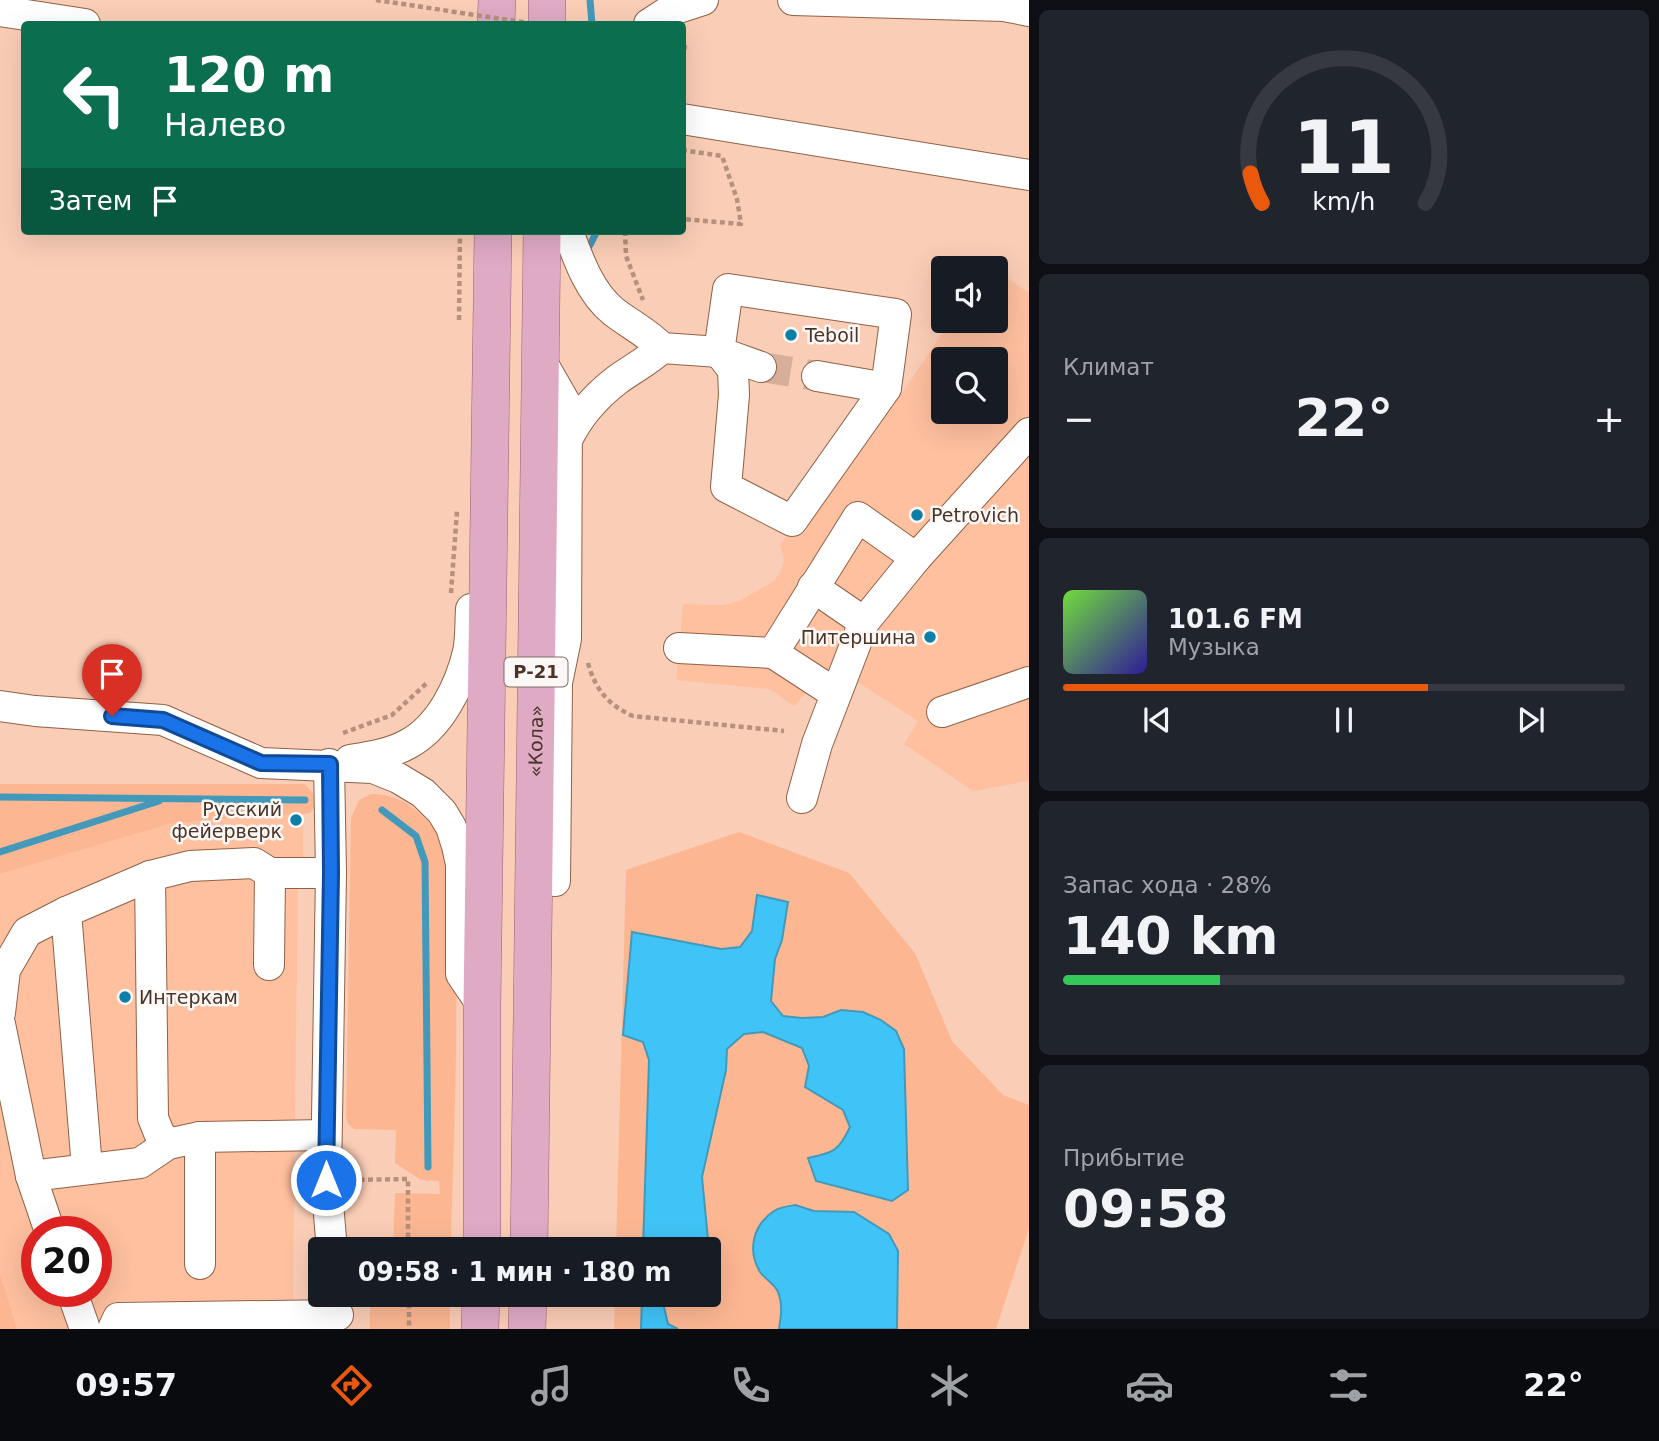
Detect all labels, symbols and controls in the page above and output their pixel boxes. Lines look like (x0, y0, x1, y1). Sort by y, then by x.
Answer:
text: 120 m (164, 47, 334, 104)
icon: left (49, 49, 140, 140)
text: 11 (1293, 105, 1395, 190)
text: Налево (164, 106, 286, 144)
icon: arrive (146, 182, 184, 220)
text: Затем (49, 186, 132, 216)
text: km/h (1312, 187, 1376, 216)
map controls (931, 256, 1008, 424)
button: sound (931, 256, 1008, 333)
place label: Teboil (804, 324, 859, 346)
marker: Teboil (783, 327, 799, 343)
button: search (931, 347, 1008, 424)
text: Климат (1063, 354, 1154, 380)
text: 22° (1295, 388, 1393, 448)
text: − (1063, 397, 1095, 441)
text: + (1593, 397, 1625, 441)
place label: Petrovich (931, 504, 1019, 526)
marker: Petrovich (909, 507, 925, 523)
text: 101.6 FM (1168, 604, 1303, 634)
place label: Питершина (801, 626, 916, 648)
marker: Питершина (922, 629, 938, 645)
text: Музыка (1168, 634, 1260, 660)
pin (82, 644, 142, 716)
icon: arrive (93, 655, 131, 693)
road number: Р-21 (504, 658, 568, 686)
icon: previous (1138, 701, 1176, 739)
icon: pause (1325, 701, 1363, 739)
icon: next (1512, 701, 1550, 739)
street label: «Кола» (524, 705, 547, 777)
place label: Русский фейерверк (172, 798, 282, 842)
marker: Русский фейерверк (288, 812, 304, 828)
text: Запас хода · 28% (1063, 872, 1272, 898)
text: 140 km (1063, 906, 1278, 966)
place label: Интеркам (139, 986, 238, 1008)
marker: Интеркам (117, 989, 133, 1005)
position arrow (289, 1143, 363, 1217)
text: Прибытие (1063, 1145, 1185, 1171)
text: 09:58 (1063, 1179, 1229, 1239)
speed limit sign: 20 (21, 1216, 112, 1307)
text: 09:58 · 1 мин · 180 m (358, 1257, 671, 1287)
icon: directions (327, 1361, 376, 1410)
icon: music (527, 1361, 576, 1410)
icon: phone (726, 1361, 775, 1410)
icon: climate (925, 1361, 974, 1410)
icon: car (1125, 1361, 1174, 1410)
icon: filters (1324, 1361, 1373, 1410)
text: 09:57 (75, 1366, 177, 1404)
text: 22° (1523, 1366, 1584, 1404)

